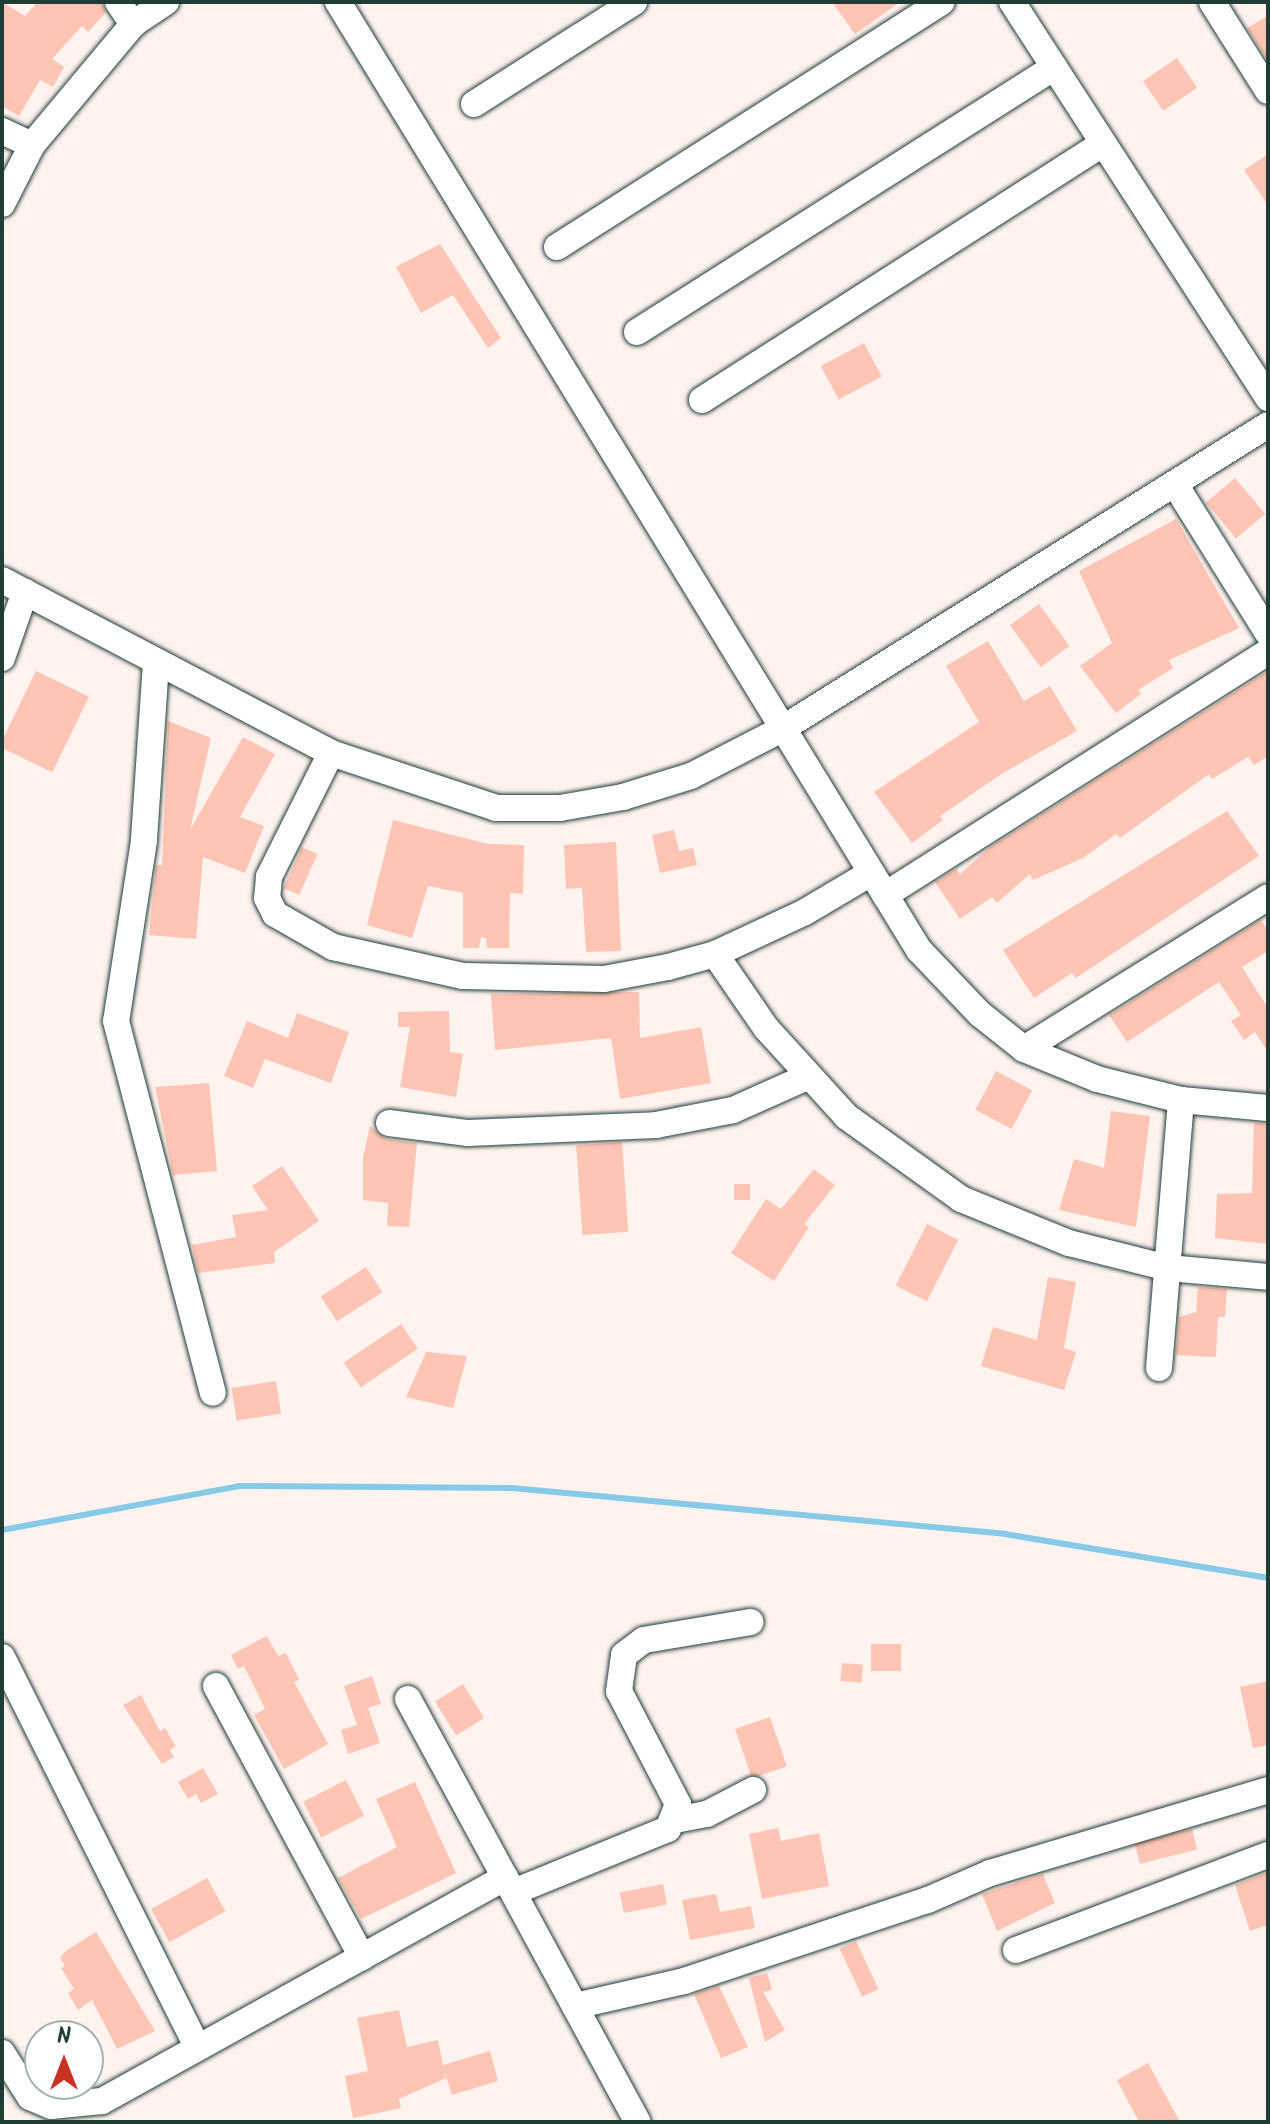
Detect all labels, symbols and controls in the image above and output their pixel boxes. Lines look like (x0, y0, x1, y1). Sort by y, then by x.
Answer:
north arrow (24, 2020, 104, 2100)
text: N (57, 2020, 71, 2055)

